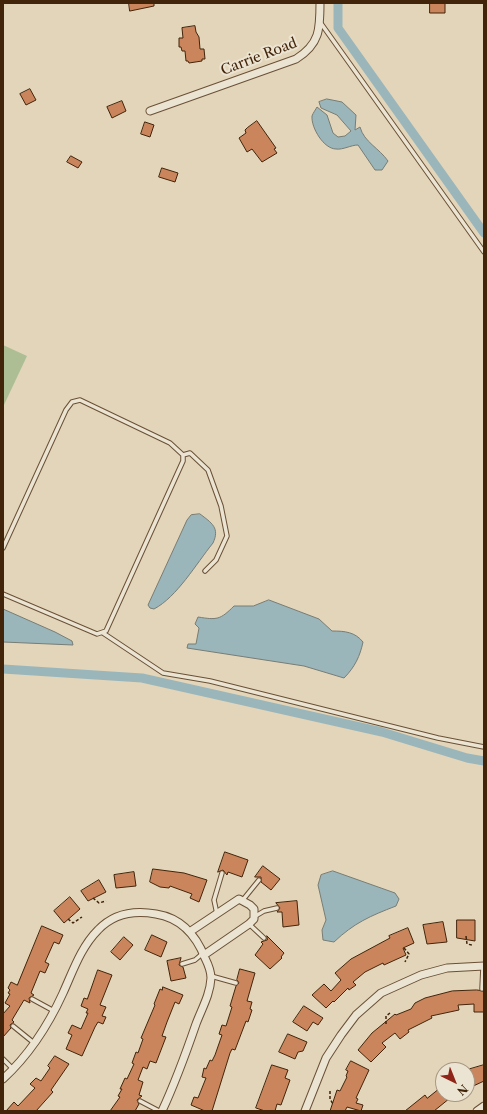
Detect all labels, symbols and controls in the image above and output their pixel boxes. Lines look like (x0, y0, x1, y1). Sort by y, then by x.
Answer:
street label: Carrie Road (218, 35, 300, 79)
north arrow (435, 1062, 475, 1102)
text: N (454, 1082, 471, 1098)

